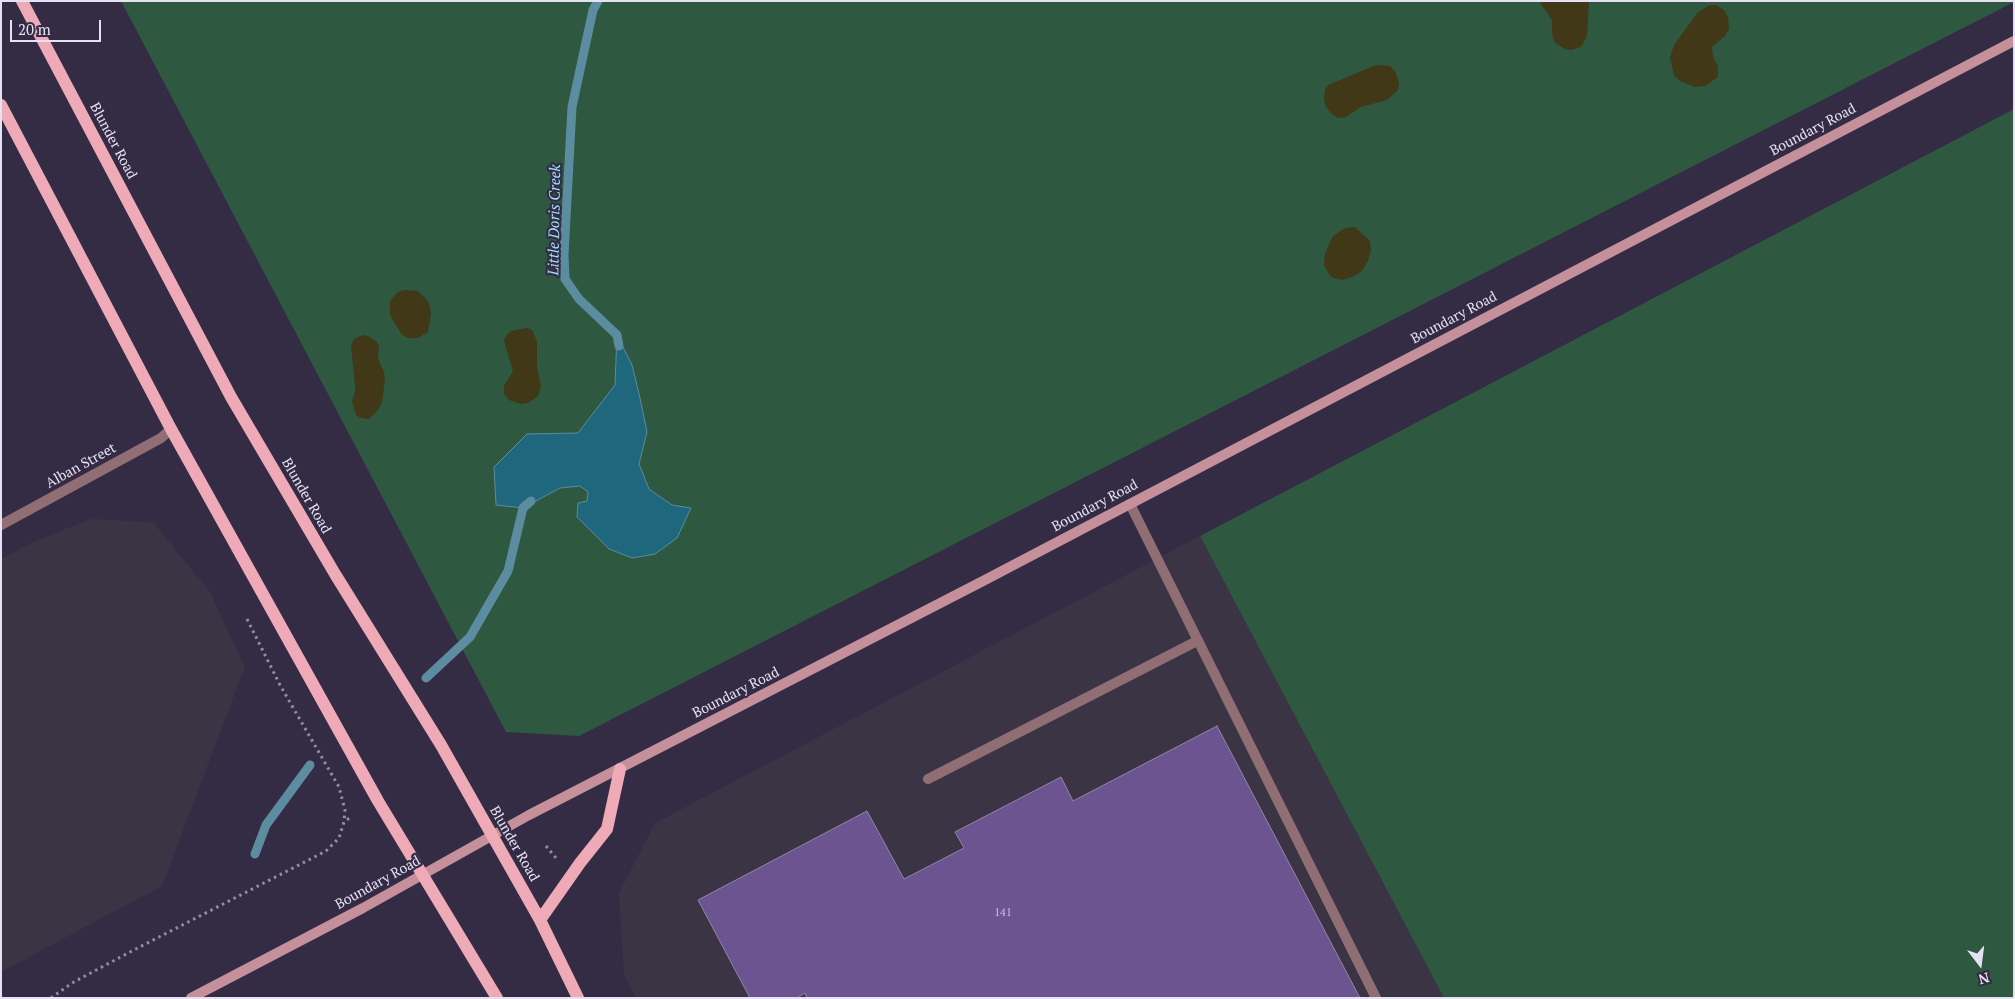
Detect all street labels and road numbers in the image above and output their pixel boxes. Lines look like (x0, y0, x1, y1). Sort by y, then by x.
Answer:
street label: Blunder Road (86, 100, 140, 182)
street label: Boundary Road (1767, 100, 1859, 160)
street label: Boundary Road (1408, 288, 1500, 348)
street label: Alban Street (43, 440, 119, 492)
street label: Blunder Road (278, 455, 334, 537)
street label: Boundary Road (1049, 476, 1141, 536)
street label: Boundary Road (690, 664, 782, 722)
street label: Blunder Road (486, 803, 542, 885)
street label: Boundary Road (332, 853, 424, 913)

